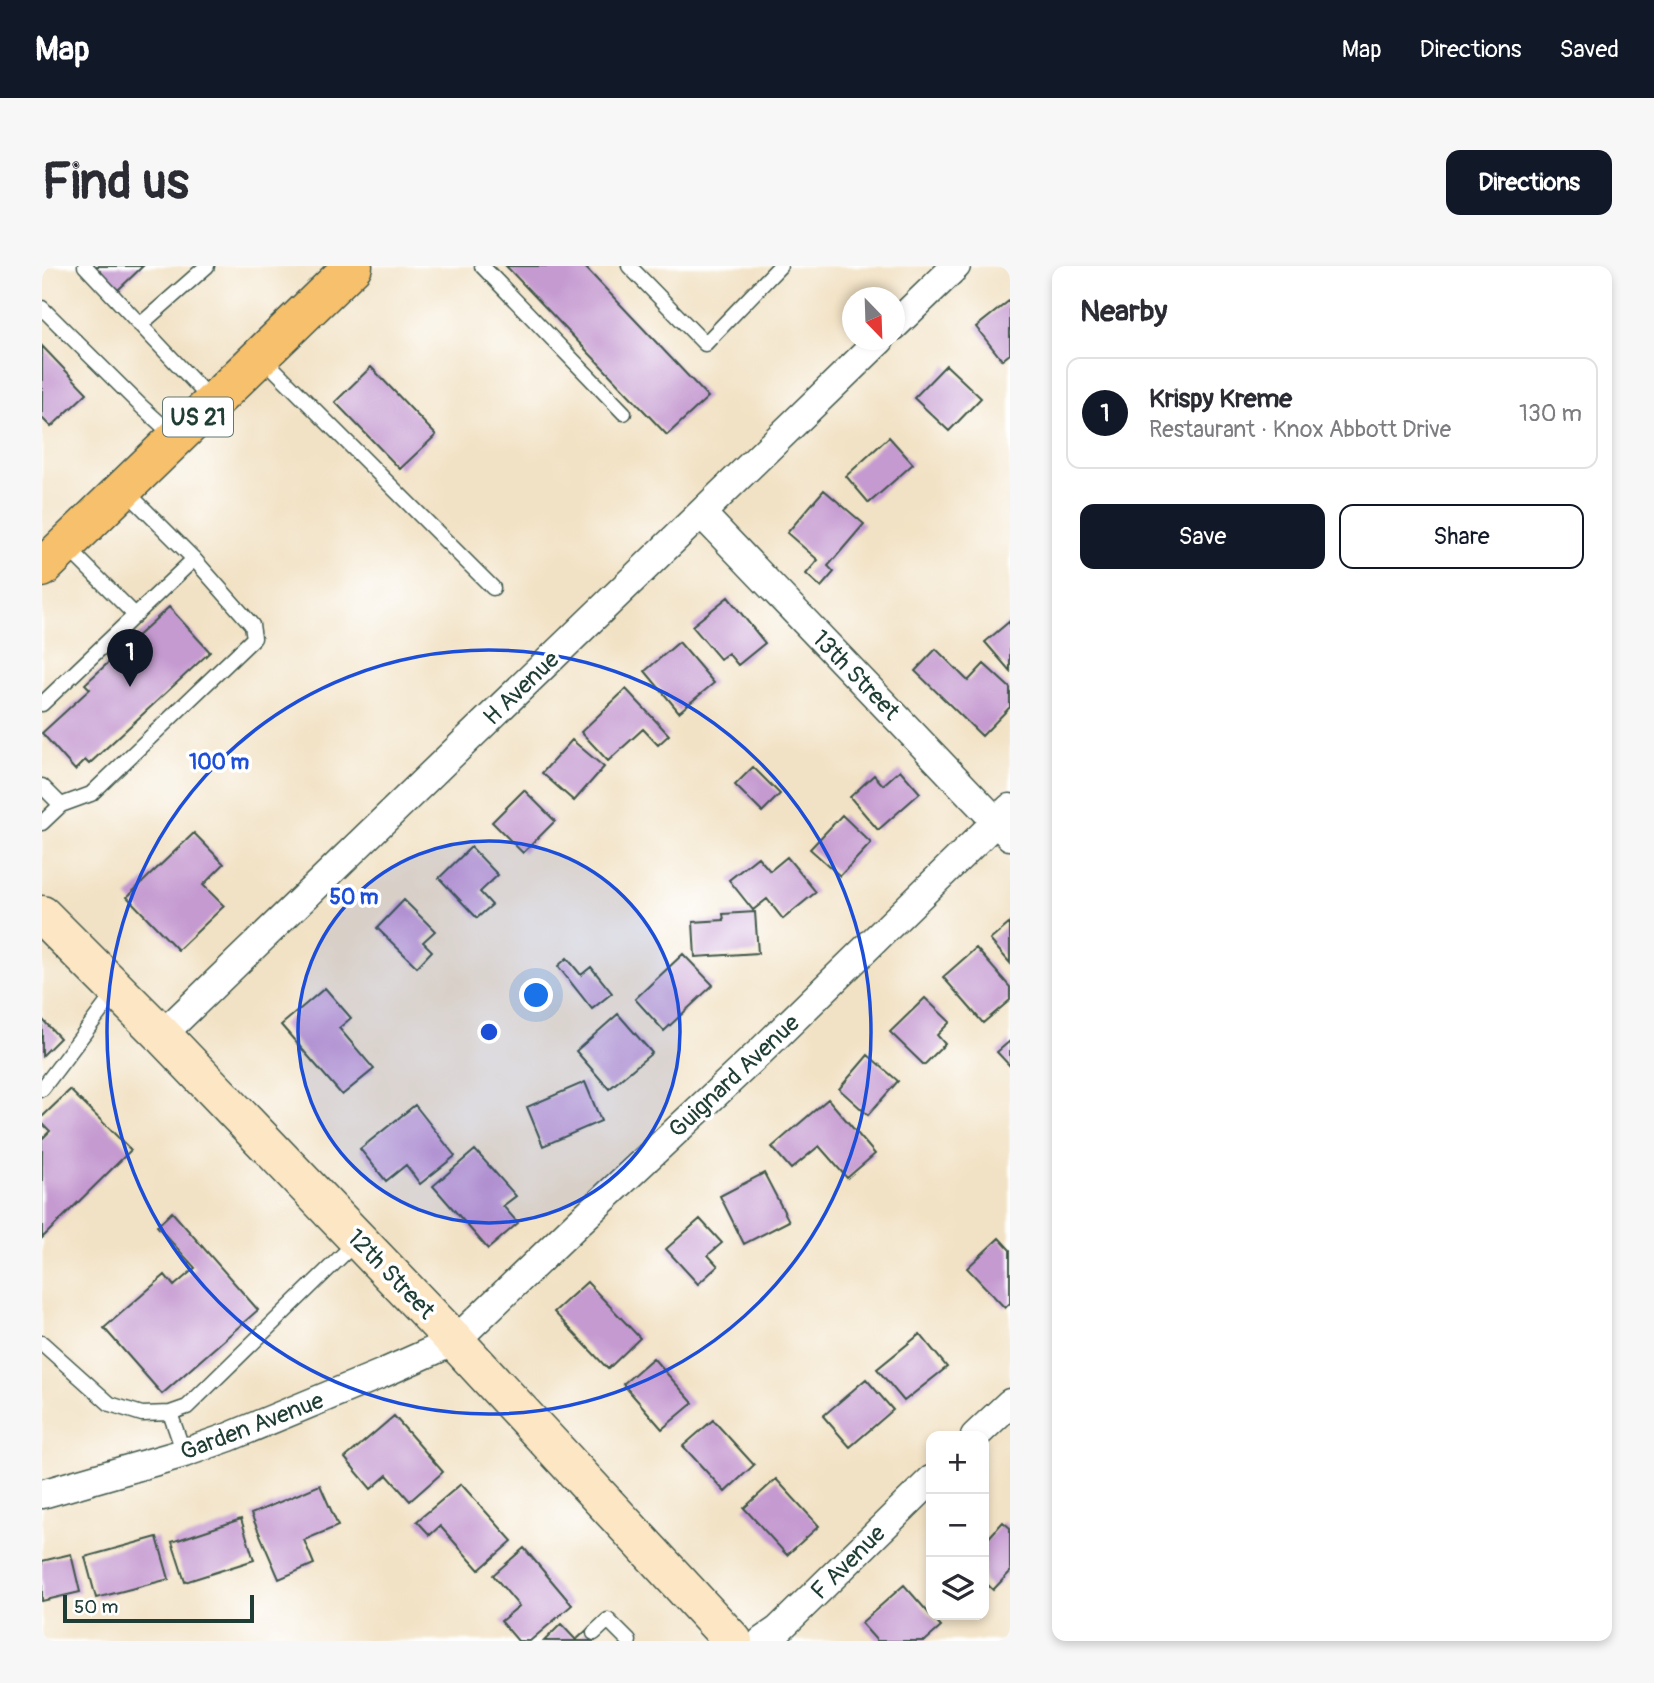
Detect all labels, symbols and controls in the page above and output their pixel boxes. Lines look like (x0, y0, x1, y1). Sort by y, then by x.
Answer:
text: Map (35, 29, 90, 70)
text: Map (1342, 35, 1382, 64)
text: Directions (1420, 35, 1521, 64)
text: Saved (1559, 35, 1619, 64)
button: Directions (1446, 150, 1612, 215)
text: Find us (42, 152, 189, 213)
north arrow (842, 287, 905, 350)
text: Nearby (1080, 293, 1167, 330)
text: Krispy Kreme (1149, 383, 1292, 415)
road number: US 21 (163, 398, 233, 436)
text: 1 (1101, 399, 1110, 428)
text: 130 m (1519, 399, 1582, 428)
text: Restaurant · Knox Abbott Drive (1149, 415, 1451, 444)
button: Save (1080, 504, 1325, 569)
button: Share (1339, 504, 1584, 569)
street label: 13th Street (806, 624, 906, 727)
pin: 1 (107, 629, 153, 687)
street label: H Avenue (477, 645, 565, 732)
text: 100 m (189, 749, 249, 776)
text: 50 m (330, 884, 379, 911)
your location (519, 978, 553, 1012)
street label: Guignard Avenue (663, 1008, 806, 1144)
centre of rings (477, 1020, 501, 1044)
street label: 12th Street (341, 1223, 441, 1326)
street label: Garden Avenue (176, 1386, 328, 1467)
map controls (926, 1431, 989, 1620)
button: + (926, 1431, 989, 1494)
button: − (926, 1494, 989, 1557)
street label: F Avenue (805, 1519, 892, 1606)
button: layers (926, 1557, 989, 1620)
scale bar (63, 1592, 254, 1624)
text: 50 m (74, 1595, 118, 1619)

